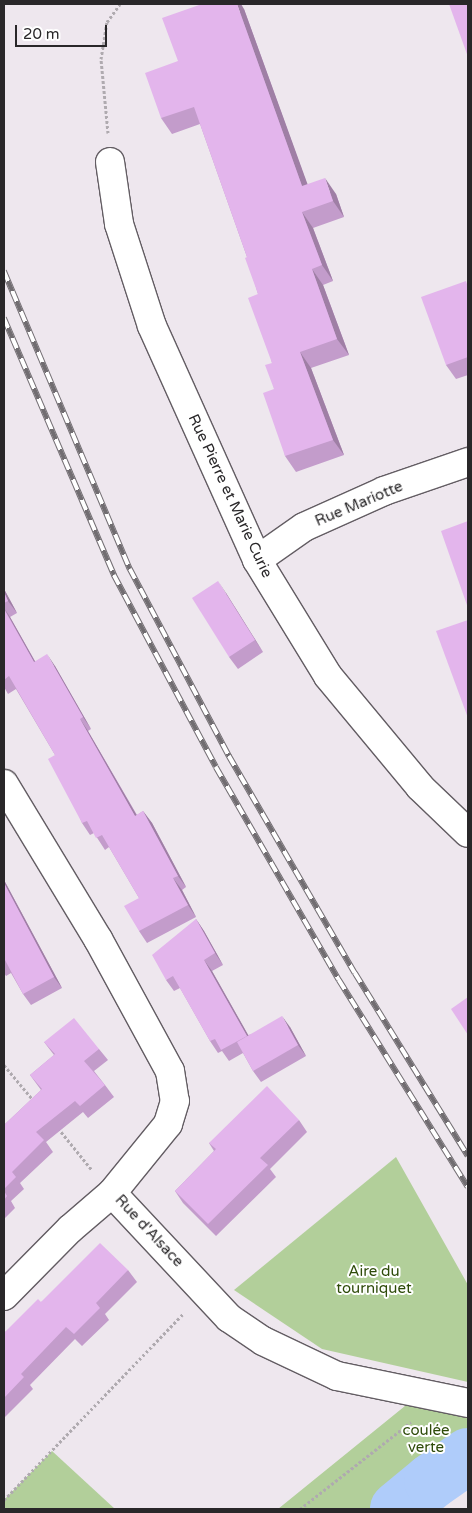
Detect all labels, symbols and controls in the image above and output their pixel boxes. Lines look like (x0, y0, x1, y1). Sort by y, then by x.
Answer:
scale bar (18, 15, 110, 47)
text: 20 m (23, 25, 60, 43)
street label: Rue Pierre et Marie Curie (184, 411, 276, 581)
street label: Rue Mariotte (312, 477, 406, 531)
street label: Rue d'Alsace (111, 1191, 187, 1271)
park label: Aire du tourniquet (336, 1262, 412, 1297)
park label: coulée verte (403, 1421, 449, 1456)

